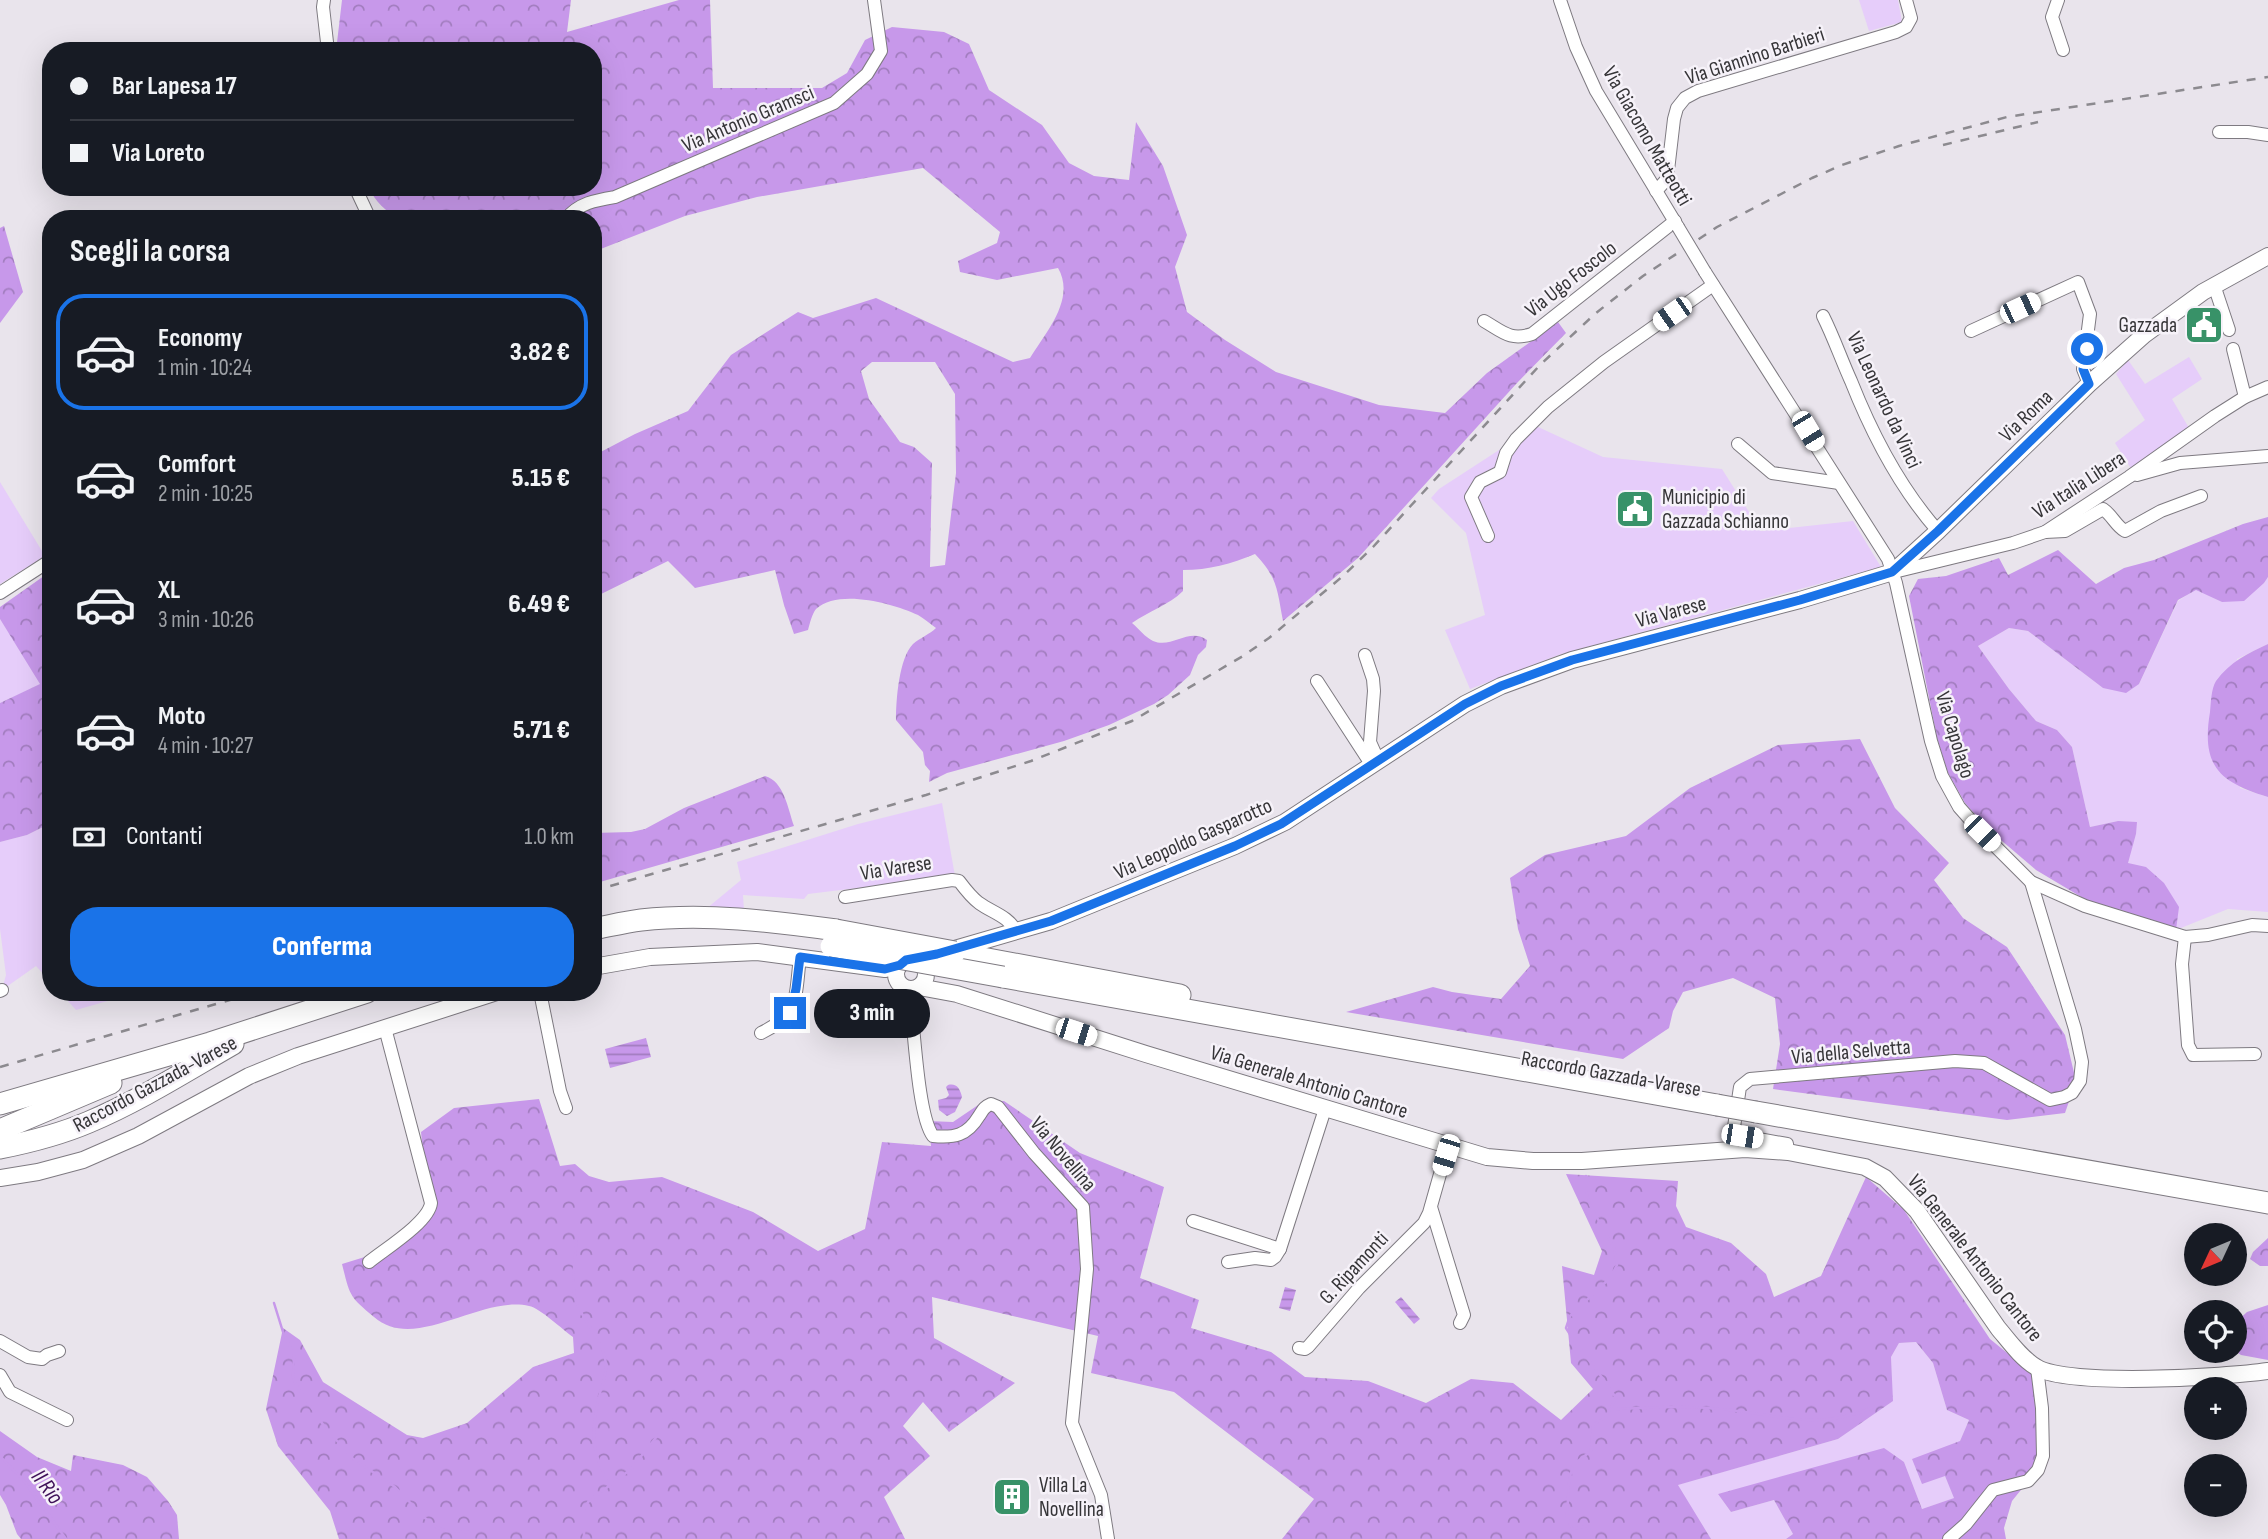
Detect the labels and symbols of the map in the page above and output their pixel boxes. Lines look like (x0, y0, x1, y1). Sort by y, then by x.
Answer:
street label: Via Giannino Barbieri (1682, 22, 1828, 90)
street label: Via Giacomo Matteotti (1597, 62, 1697, 210)
street label: Via Antonio Gramsci (678, 80, 818, 158)
street label: Via Ugo Foscolo (1520, 236, 1622, 322)
car (1997, 290, 2044, 326)
car (1649, 293, 1696, 335)
public building icon: Gazzada (2183, 304, 2225, 346)
place label: Gazzada (2119, 313, 2177, 338)
street label: Via Leonardo da Vinci (1841, 328, 1927, 472)
route start (2071, 333, 2103, 365)
street label: Via Roma (1994, 385, 2058, 447)
car (1789, 408, 1828, 454)
street label: Via Italia Libera (2028, 446, 2130, 524)
place label: Municipio di Gazzada Schianno (1662, 485, 1789, 534)
public building icon: Municipio di Gazzada Schianno (1614, 488, 1656, 530)
street label: Via Varese (1633, 591, 1709, 633)
street label: Via Capolago (1930, 689, 1980, 781)
street label: Via Leopoldo Gasparotto (1110, 793, 1276, 885)
car (1960, 811, 2005, 855)
street label: Via Varese (859, 850, 933, 886)
callout: 3 min (814, 988, 930, 1038)
route end (774, 997, 806, 1029)
car (1053, 1016, 1100, 1048)
street label: Raccordo Gazzada-Varese (69, 1030, 241, 1138)
street label: Via della Selvetta (1790, 1034, 1912, 1070)
street label: Via Generale Antonio Cantore (1207, 1040, 1411, 1124)
street label: Raccordo Gazzada-Varese (1519, 1046, 1703, 1102)
street label: Via Novellina (1025, 1112, 1101, 1196)
car (1720, 1122, 1765, 1150)
car (1430, 1132, 1463, 1178)
street label: Via Generale Antonio Cantore (1902, 1169, 2048, 1347)
north arrow (2184, 1223, 2247, 1286)
street label: G. Ripamonti (1314, 1227, 1394, 1309)
water label: Il Rio (25, 1464, 69, 1510)
place label: Villa La Novellina (1039, 1473, 1104, 1522)
building icon: Villa La Novellina (991, 1476, 1033, 1518)

